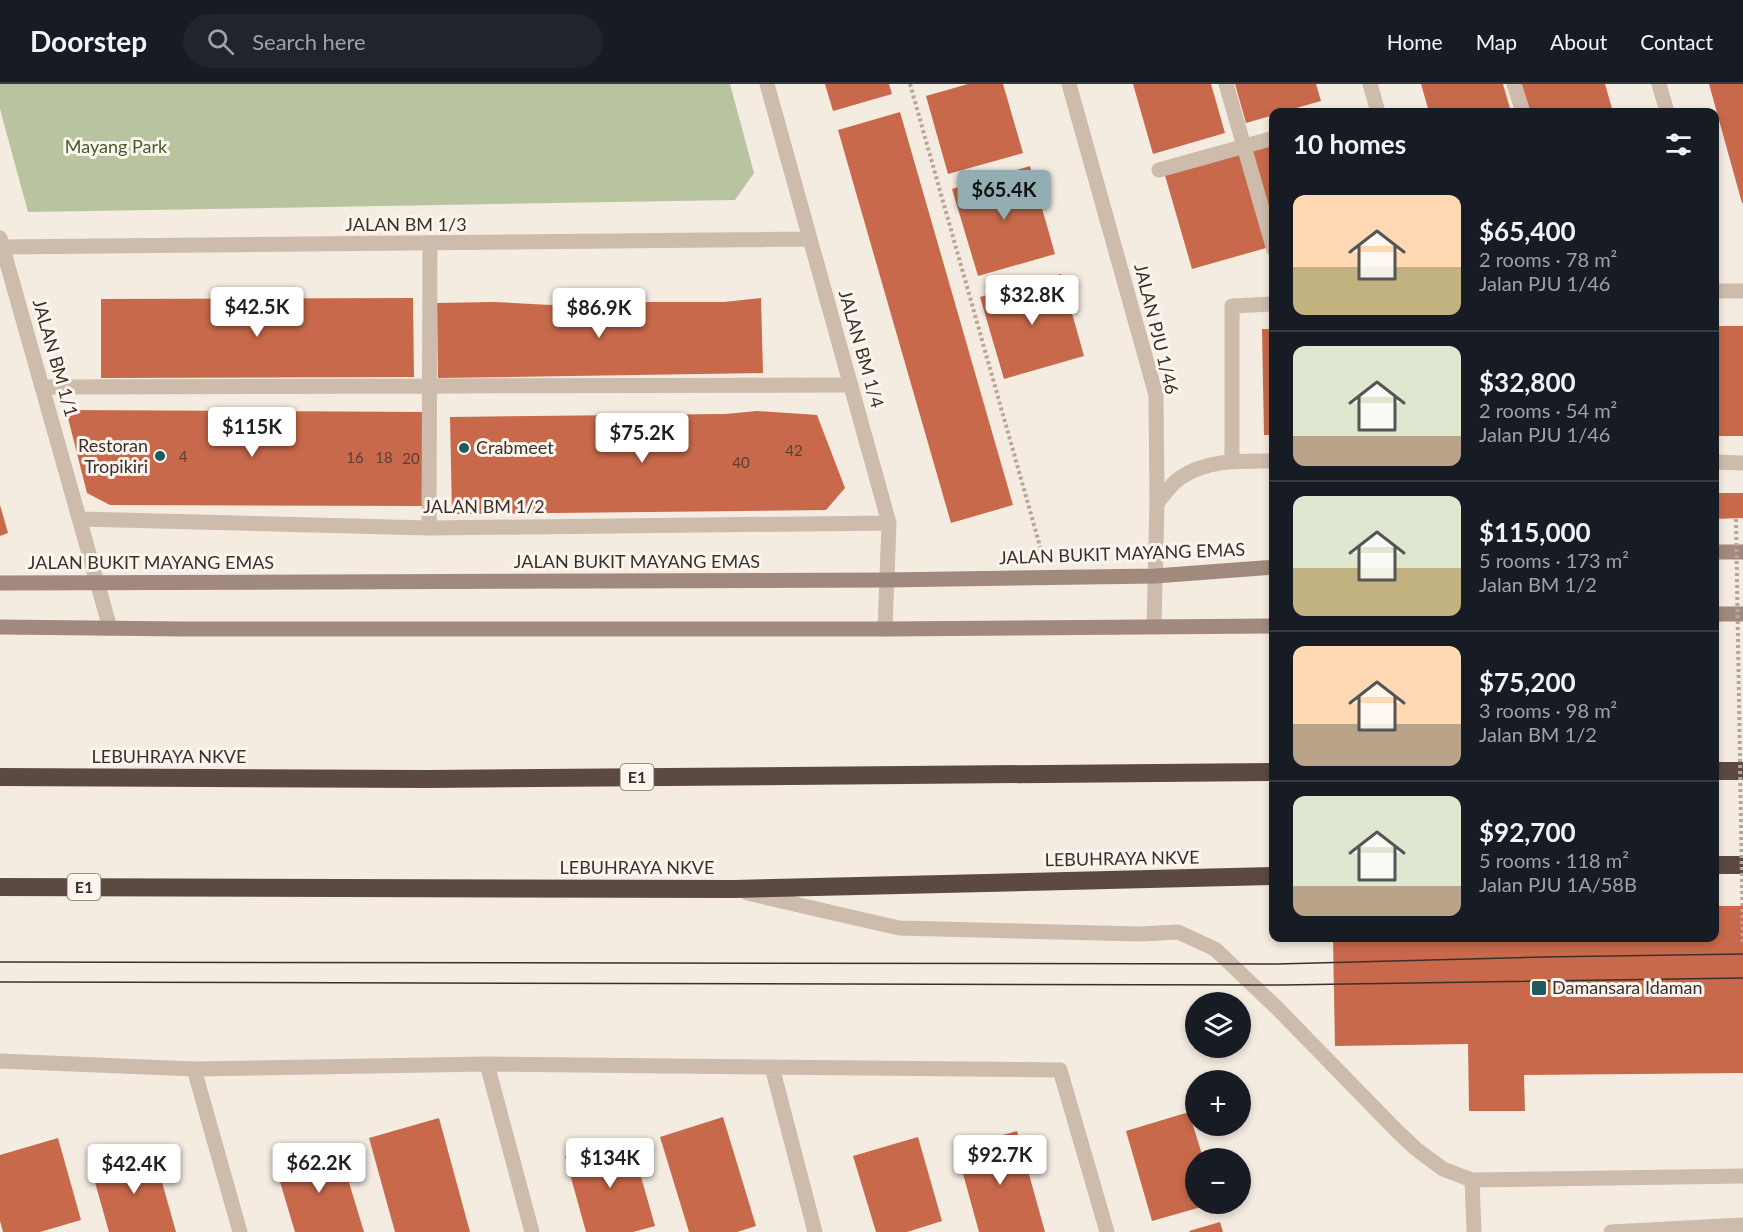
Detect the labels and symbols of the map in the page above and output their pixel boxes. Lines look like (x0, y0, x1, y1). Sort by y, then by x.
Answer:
park label: Mayang Park (65, 135, 168, 157)
pin: $65.4K (955, 170, 1053, 221)
street label: JALAN BM 1/3 (345, 213, 467, 235)
street label: JALAN PJU 1/46 (1130, 261, 1184, 396)
pin: $32.8K (983, 275, 1081, 326)
pin: $42.5K (208, 287, 306, 338)
street label: JALAN BM 1/4 (835, 287, 889, 410)
pin: $86.9K (550, 288, 648, 339)
street label: JALAN BM 1/1 (29, 296, 83, 419)
pin: $115K (210, 407, 294, 458)
pin: $75.2K (593, 413, 691, 464)
place label: Restoran Tropikiri (78, 434, 148, 477)
place label: Crabmeet (476, 436, 554, 458)
marker: Crabmeet (457, 441, 471, 455)
house number: 42 (785, 441, 803, 459)
house number: 4 (179, 447, 188, 465)
house number: 16 (346, 448, 364, 466)
house number: 18 (375, 448, 393, 466)
marker: Restoran Tropikiri (153, 449, 167, 463)
house number: 20 (402, 449, 420, 467)
house number: 40 (732, 453, 750, 471)
street label: JALAN BM 1/2 (423, 495, 545, 517)
street label: JALAN BUKIT MAYANG EMAS (999, 538, 1245, 568)
street label: JALAN BUKIT MAYANG EMAS (514, 550, 760, 572)
street label: JALAN BUKIT MAYANG EMAS (28, 551, 274, 573)
street label: LEBUHRAYA NKVE (92, 745, 246, 767)
road number: E1 (620, 764, 654, 790)
street label: LEBUHRAYA NKVE (1044, 846, 1200, 870)
street label: LEBUHRAYA NKVE (560, 856, 714, 878)
road number: E1 (68, 874, 100, 900)
place label: Damansara Idaman (1552, 976, 1703, 998)
marker: Damansara Idaman (1530, 979, 1548, 997)
pin: $92.7K (951, 1135, 1049, 1186)
pin: $134K (568, 1138, 652, 1189)
pin: $62.2K (270, 1143, 368, 1194)
pin: $42.4K (85, 1144, 183, 1195)

